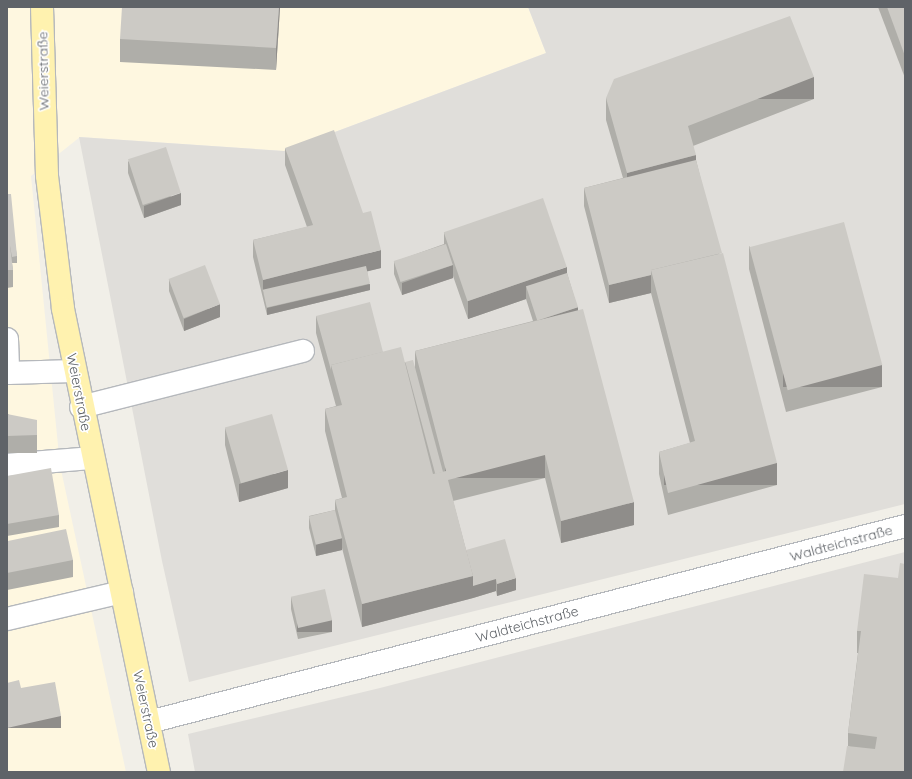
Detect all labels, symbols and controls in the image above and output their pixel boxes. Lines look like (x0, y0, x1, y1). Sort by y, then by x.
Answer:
street label: Weierstraße (34, 31, 52, 111)
street label: Weierstraße (63, 352, 95, 432)
street label: Waldteichstraße (788, 521, 894, 565)
street label: Waldteichstraße (474, 602, 580, 646)
street label: Weierstraße (130, 669, 162, 749)

